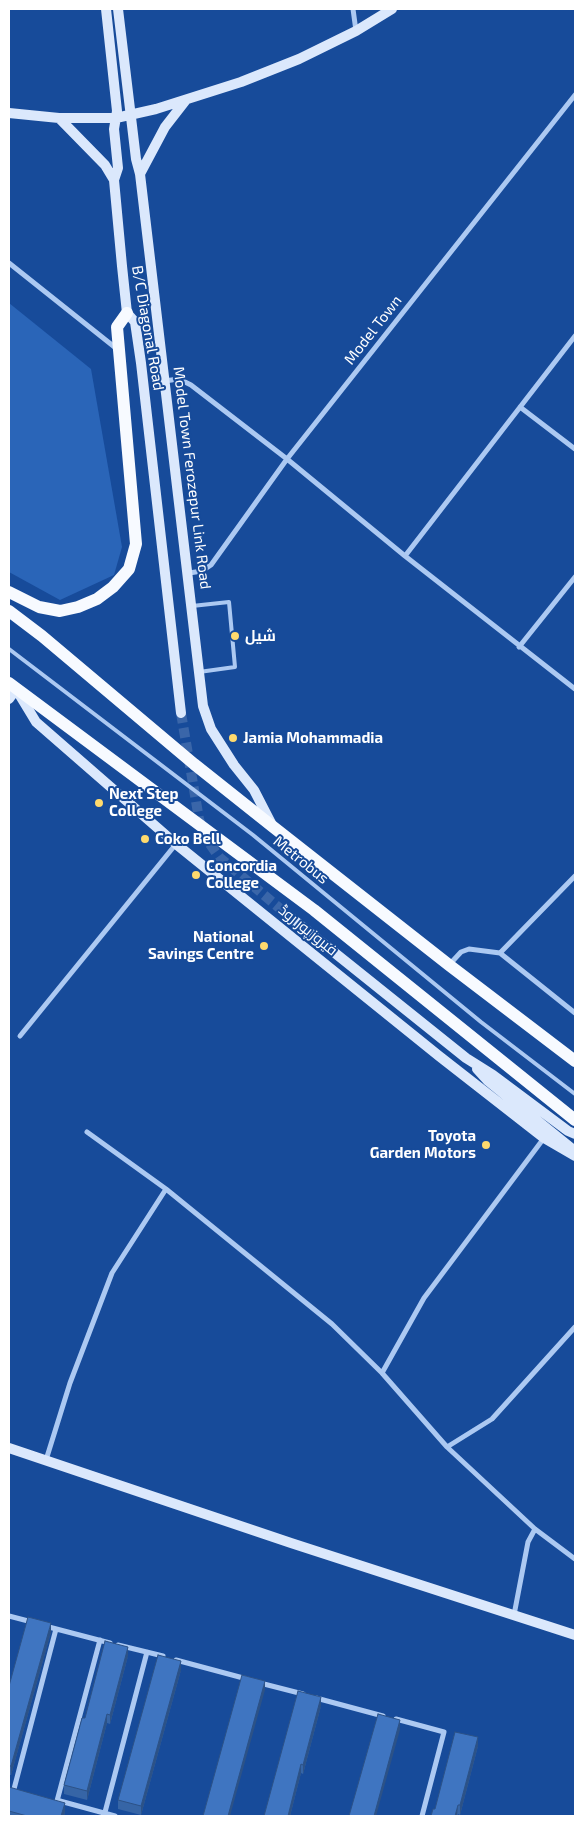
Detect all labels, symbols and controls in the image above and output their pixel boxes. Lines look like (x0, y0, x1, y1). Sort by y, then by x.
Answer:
street label: B/C Diagonal Road (128, 264, 168, 392)
street label: Model Town (340, 292, 406, 368)
street label: Model Town Ferozepur Link Road (169, 366, 215, 590)
place label: شیل (245, 627, 276, 645)
marker: شیل (229, 630, 241, 642)
place label: Jamia Mohammadia (243, 729, 383, 747)
marker: Jamia Mohammadia (227, 732, 239, 744)
place label: Next Step College (109, 785, 179, 820)
marker: Next Step College (93, 797, 105, 809)
place label: Coko Bell (155, 830, 221, 848)
street label: Metrobus (270, 832, 332, 888)
marker: Coko Bell (139, 833, 151, 845)
place label: Concordia College (206, 857, 277, 892)
marker: Concordia College (190, 869, 202, 881)
street label: فیروزپور روڈ (275, 901, 341, 959)
place label: National Savings Centre (148, 928, 254, 963)
marker: National Savings Centre (258, 940, 270, 952)
place label: Toyota Garden Motors (370, 1127, 476, 1162)
marker: Toyota Garden Motors (480, 1139, 492, 1151)

